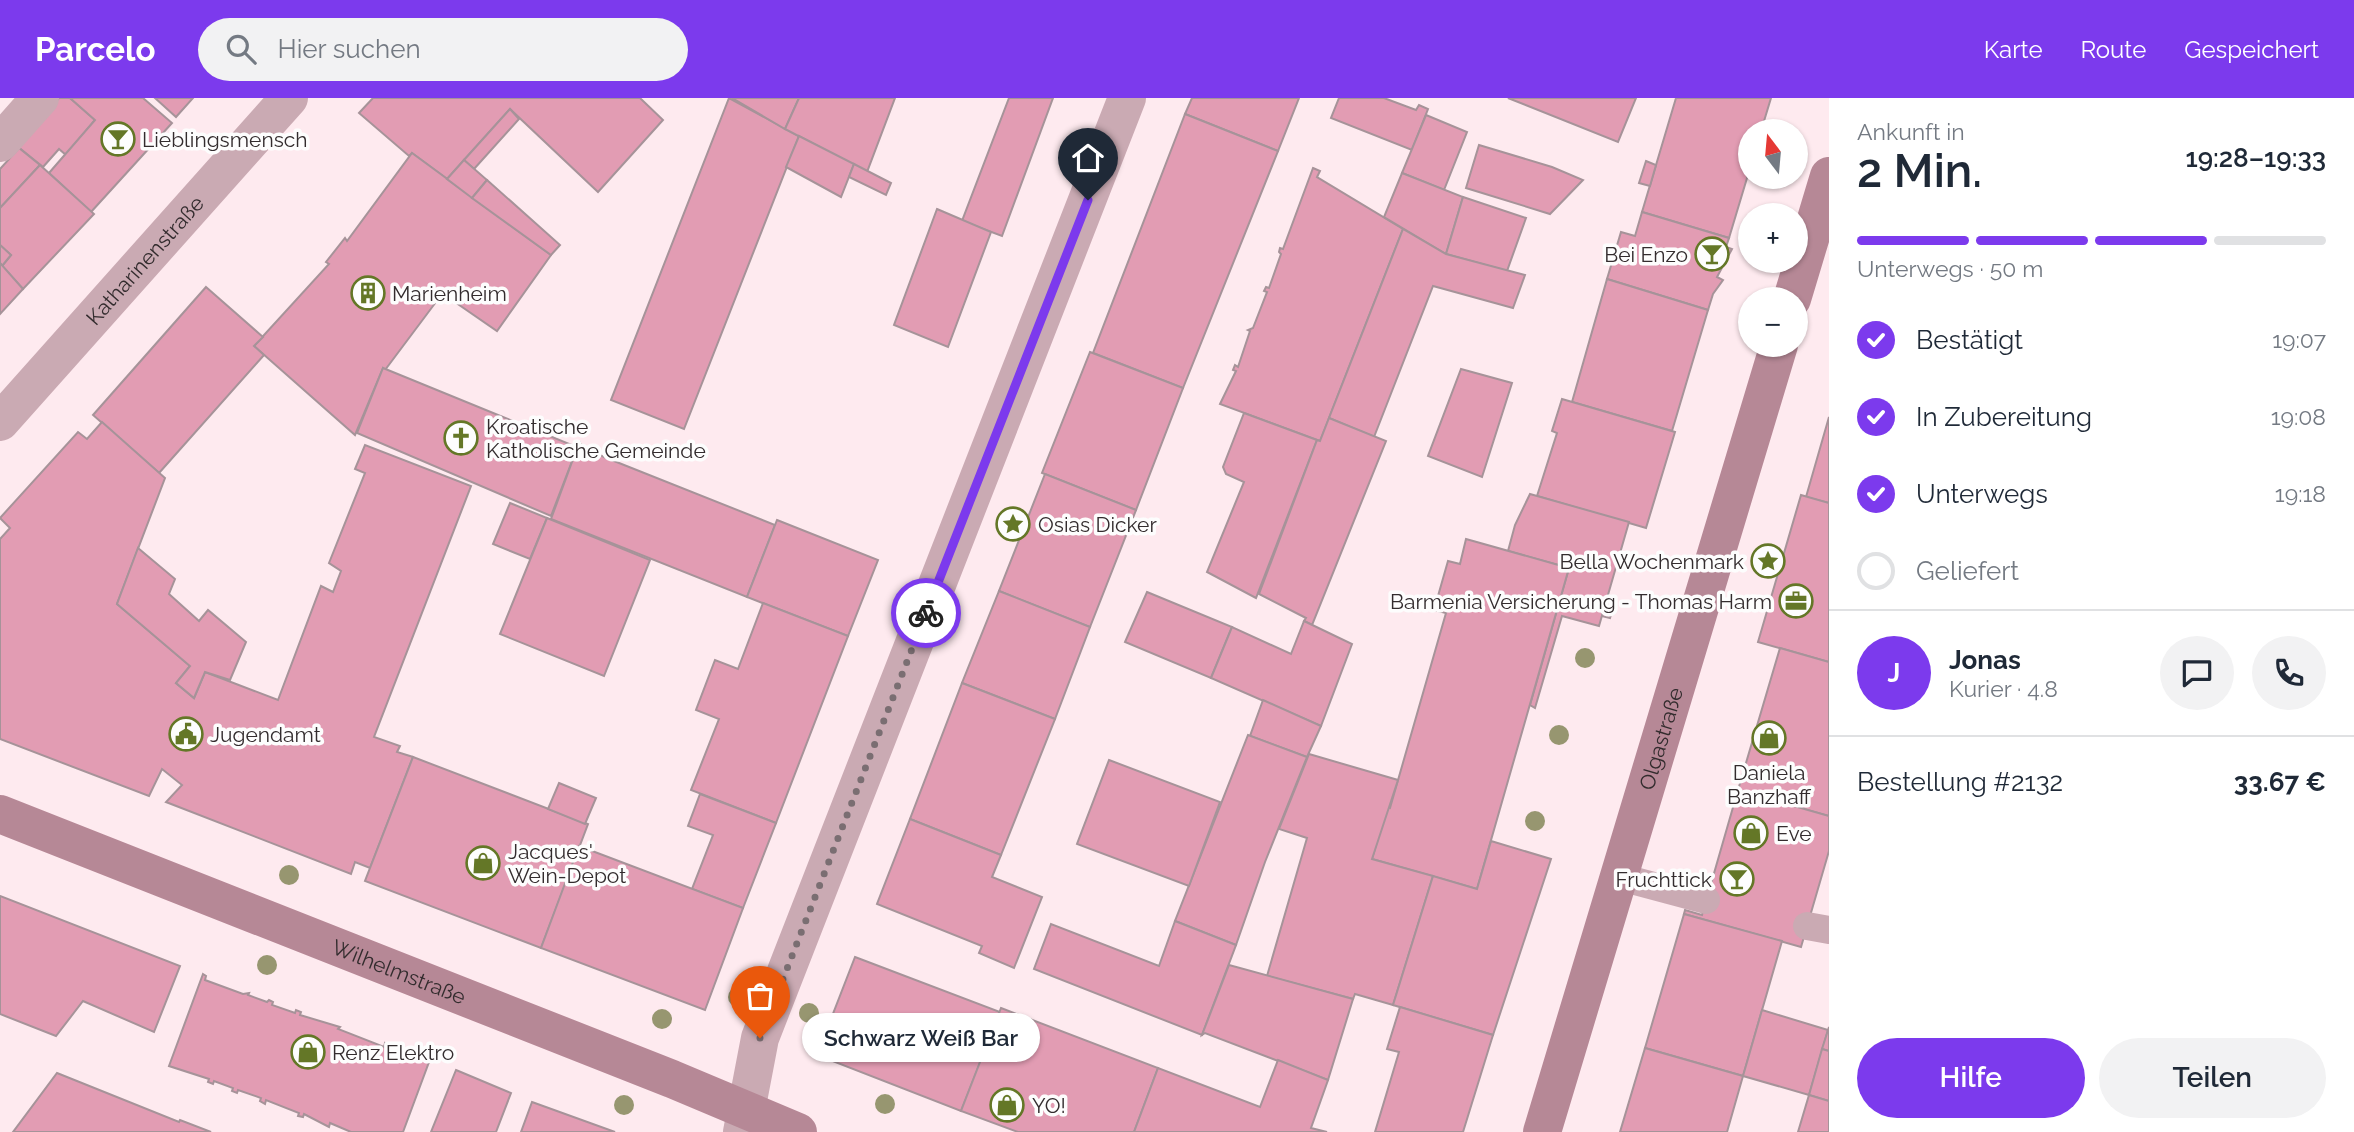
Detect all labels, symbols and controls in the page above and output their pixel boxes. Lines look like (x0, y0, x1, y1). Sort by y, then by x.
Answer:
search box (198, 18, 688, 81)
text: Parcelo (35, 30, 156, 69)
icon: search (222, 30, 260, 68)
text: Hier suchen (278, 34, 421, 64)
text: Karte (1984, 35, 2043, 64)
text: Route (2081, 35, 2146, 64)
text: Gespeichert (2184, 35, 2319, 64)
text: Ankunft in (1857, 118, 1965, 145)
north arrow (1738, 119, 1808, 189)
map controls (1738, 119, 1808, 357)
bar icon: Lieblingsmensch (99, 120, 137, 158)
place label: Lieblingsmensch (142, 127, 308, 152)
pin (1058, 128, 1118, 200)
icon: home (1069, 139, 1107, 177)
text: 19:28–19:33 (2185, 143, 2326, 173)
text: 2 Min. (1857, 144, 1982, 198)
street label: Katharinenstraße (80, 190, 208, 330)
button: + (1738, 203, 1808, 273)
bar icon: Bei Enzo (1693, 235, 1731, 273)
place label: Bei Enzo (1604, 242, 1688, 267)
text: Unterwegs · 50 m (1857, 255, 2043, 282)
building icon: Marienheim (349, 274, 387, 312)
place label: Marienheim (392, 281, 507, 306)
button: − (1738, 287, 1808, 357)
icon: check (1857, 321, 1895, 359)
text: Bestätigt (1916, 325, 2023, 355)
text: 19:07 (2272, 326, 2326, 353)
icon: check (1857, 398, 1895, 436)
text: In Zubereitung (1916, 402, 2092, 432)
text: 19:08 (2271, 403, 2326, 430)
place label: Kroatische Katholische Gemeinde (486, 414, 706, 463)
church icon: Kroatische Katholische Gemeinde (442, 419, 480, 457)
icon: check (1857, 475, 1895, 513)
text: Unterwegs (1916, 479, 2048, 509)
text: 19:18 (2275, 480, 2326, 507)
place icon: Osias Dicker (994, 505, 1032, 543)
place label: Osias Dicker (1038, 512, 1157, 537)
place icon: Bella Wochenmark (1749, 542, 1787, 580)
place label: Bella Wochenmark (1560, 549, 1744, 574)
text: Geliefert (1916, 556, 2019, 586)
courier (891, 578, 961, 648)
office icon: Barmenia Versicherung - Thomas Harm (1777, 582, 1815, 620)
place label: Barmenia Versicherung - Thomas Harm (1390, 589, 1772, 614)
icon: bike (907, 594, 945, 632)
button: chat (2160, 636, 2234, 710)
button: phone (2252, 636, 2326, 710)
text: Jonas (1949, 645, 2021, 675)
text: J (1888, 658, 1900, 688)
text: Kurier · 4.8 (1949, 675, 2058, 702)
street label: Olgastraße (1633, 684, 1688, 793)
public building icon: Jugendamt (167, 715, 205, 753)
shop icon: Daniela Banzhaff (1750, 719, 1788, 757)
place label: Jugendamt (210, 722, 321, 747)
place label: Daniela Banzhaff (1727, 760, 1812, 809)
text: Bestellung #2132 (1857, 767, 2063, 797)
text: 33.67 € (2234, 767, 2326, 797)
shop icon: Eve (1732, 814, 1770, 852)
place label: Eve (1776, 821, 1812, 846)
place label: Jacques' Wein-Depot (508, 839, 626, 888)
shop icon: Jacques' Wein-Depot (464, 844, 502, 882)
bar icon: Fruchttick (1718, 860, 1756, 898)
place label: Fruchttick (1616, 867, 1712, 892)
street label: Wilhelmstraße (329, 934, 470, 1009)
pin (730, 966, 790, 1038)
icon: bag (741, 977, 779, 1015)
callout: Schwarz Weiß Bar (802, 1014, 1040, 1062)
text: Schwarz Weiß Bar (824, 1024, 1018, 1051)
shop icon: Renz Elektro (289, 1033, 327, 1071)
button: Hilfe (1857, 1038, 2085, 1118)
button: Teilen (2099, 1038, 2326, 1118)
place label: Renz Elektro (332, 1040, 454, 1065)
shop icon: YO! (988, 1086, 1026, 1124)
place label: YO! (1032, 1093, 1066, 1118)

